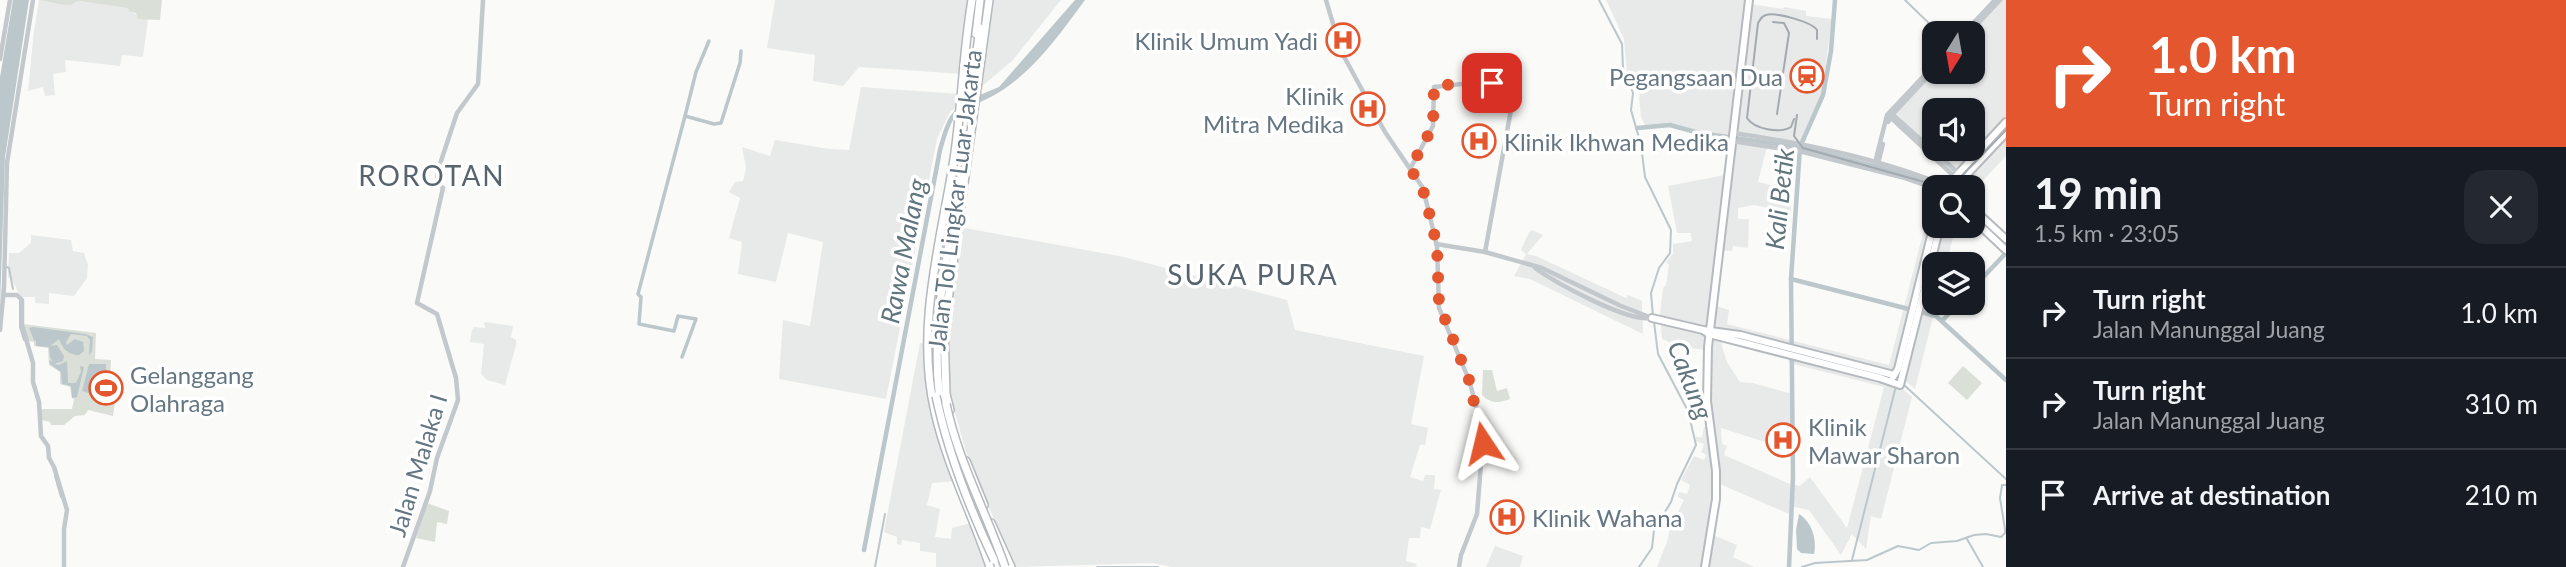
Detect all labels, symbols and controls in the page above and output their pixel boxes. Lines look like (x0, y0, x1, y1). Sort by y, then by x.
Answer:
hospital icon: Klinik Umum Yadi (1324, 21, 1362, 59)
north arrow (1922, 21, 1984, 84)
map controls (1922, 21, 1985, 315)
text: 1.0 km (2149, 25, 2297, 83)
place label: Klinik Umum Yadi (1134, 26, 1318, 55)
icon: right (2034, 28, 2125, 119)
street label: Jalan Tol Lingkar Luar Jakarta (921, 48, 987, 352)
pin (1462, 53, 1522, 113)
station icon: Pegangsaan Dua (1788, 57, 1826, 95)
place label: Pegangsaan Dua (1609, 62, 1783, 91)
icon: arrive (1473, 64, 1511, 102)
place label: Klinik Mitra Medika (1203, 81, 1345, 138)
text: Turn right (2149, 84, 2285, 123)
hospital icon: Klinik Mitra Medika (1349, 90, 1387, 128)
button: sound (1922, 98, 1985, 161)
hospital icon: Klinik Ikhwan Medika (1460, 122, 1498, 160)
place label: Klinik Ikhwan Medika (1504, 127, 1729, 156)
water label: Kali Betik (1758, 146, 1800, 251)
district label: ROROTAN (358, 158, 506, 192)
text: 19 min (2034, 168, 2162, 218)
button: close (2464, 170, 2538, 244)
button: search (1922, 175, 1985, 238)
water label: Rawa Malang (873, 176, 933, 326)
text: 1.5 km · 23:05 (2034, 219, 2179, 247)
button: layers (1922, 252, 1985, 315)
district label: SUKA PURA (1167, 257, 1339, 291)
text: Turn right (2093, 283, 2206, 315)
icon: right (2034, 294, 2072, 332)
text: 1.0 km (2460, 297, 2538, 329)
text: Jalan Manunggal Juang (2093, 315, 2325, 343)
water label: Cakung (1661, 336, 1721, 424)
place label: Gelanggang Olahraga (130, 360, 254, 417)
sports icon: Gelanggang Olahraga (87, 369, 125, 407)
text: Turn right (2093, 374, 2206, 406)
icon: right (2034, 385, 2072, 423)
text: 310 m (2465, 388, 2538, 420)
street label: Jalan Malaka I (382, 390, 452, 540)
position arrow (1446, 406, 1520, 480)
text: Jalan Manunggal Juang (2093, 406, 2325, 434)
place label: Klinik Mawar Sharon (1808, 412, 1960, 469)
hospital icon: Klinik Mawar Sharon (1764, 421, 1802, 459)
icon: arrive (2034, 476, 2072, 514)
text: Arrive at destination (2093, 479, 2330, 511)
text: 210 m (2465, 479, 2538, 511)
hospital icon: Klinik Wahana (1488, 498, 1526, 536)
place label: Klinik Wahana (1532, 503, 1683, 532)

